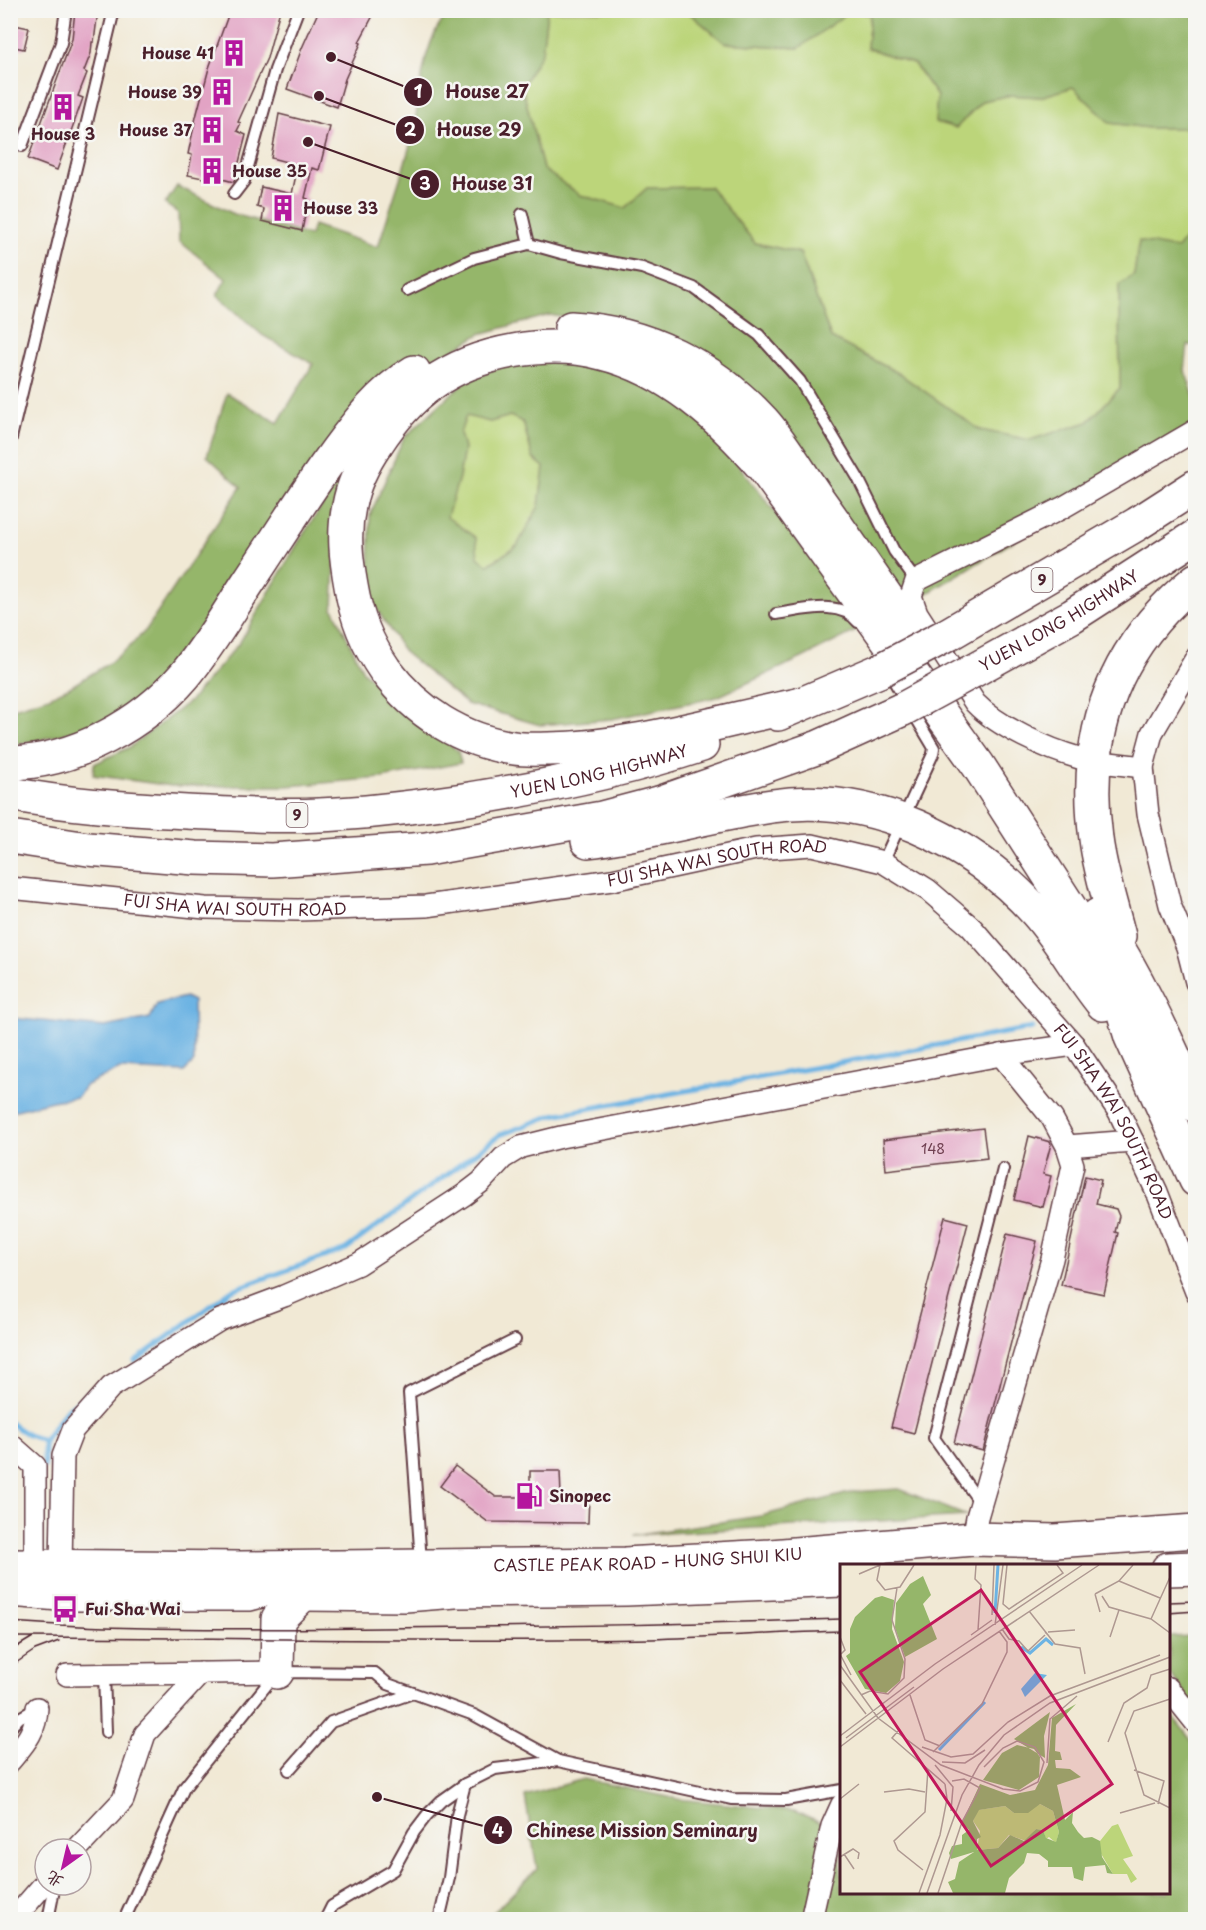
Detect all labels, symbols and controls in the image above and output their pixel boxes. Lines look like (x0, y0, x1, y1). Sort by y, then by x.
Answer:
building icon: House 41 (219, 38, 249, 68)
place label: House 41 (142, 40, 214, 64)
callout: House 27 (403, 74, 541, 110)
building icon: House 39 (207, 77, 237, 107)
text: 1 (414, 77, 423, 104)
text: House 27 (445, 77, 529, 104)
place label: House 39 (128, 79, 202, 103)
building icon: House 3 (48, 92, 78, 122)
callout: House 29 (395, 112, 533, 148)
building icon: House 37 (197, 115, 227, 145)
text: 2 (404, 115, 417, 142)
text: House 29 (437, 115, 522, 142)
place label: House 37 (119, 117, 193, 141)
place label: House 3 (31, 121, 95, 145)
building icon: House 35 (197, 156, 227, 186)
place label: House 35 (232, 158, 307, 182)
callout: House 31 (410, 166, 544, 202)
text: 3 (419, 169, 431, 196)
text: House 31 (452, 169, 533, 196)
building icon: House 33 (268, 193, 298, 223)
place label: House 33 (303, 195, 378, 219)
street label: YUEN LONG HIGHWAY (974, 563, 1143, 676)
road number: 9 (1032, 568, 1052, 592)
street label: YUEN LONG HIGHWAY (508, 737, 691, 803)
road number: 9 (286, 803, 308, 827)
street label: FUI SHA WAI SOUTH ROAD (605, 832, 830, 892)
street label: FUI SHA WAI SOUTH ROAD (122, 887, 347, 921)
street label: FUI SHA WAI SOUTH ROAD (1049, 1017, 1180, 1223)
house number: 148 (921, 1138, 945, 1159)
fuel station icon: Sinopec (514, 1481, 544, 1511)
place label: Sinopec (549, 1483, 611, 1507)
street label: CASTLE PEAK ROAD – HUNG SHUI KIU (493, 1540, 803, 1576)
inset map (840, 1564, 1170, 1894)
bus stop icon: Fui Sha Wai (50, 1594, 80, 1624)
place label: Fui Sha Wai (85, 1596, 181, 1620)
callout: Chinese Mission Seminary (483, 1812, 771, 1848)
text: 4 (492, 1816, 504, 1843)
text: Chinese Mission Seminary (526, 1816, 758, 1843)
north arrow (33, 1837, 93, 1897)
text: 北 (41, 1866, 67, 1895)

